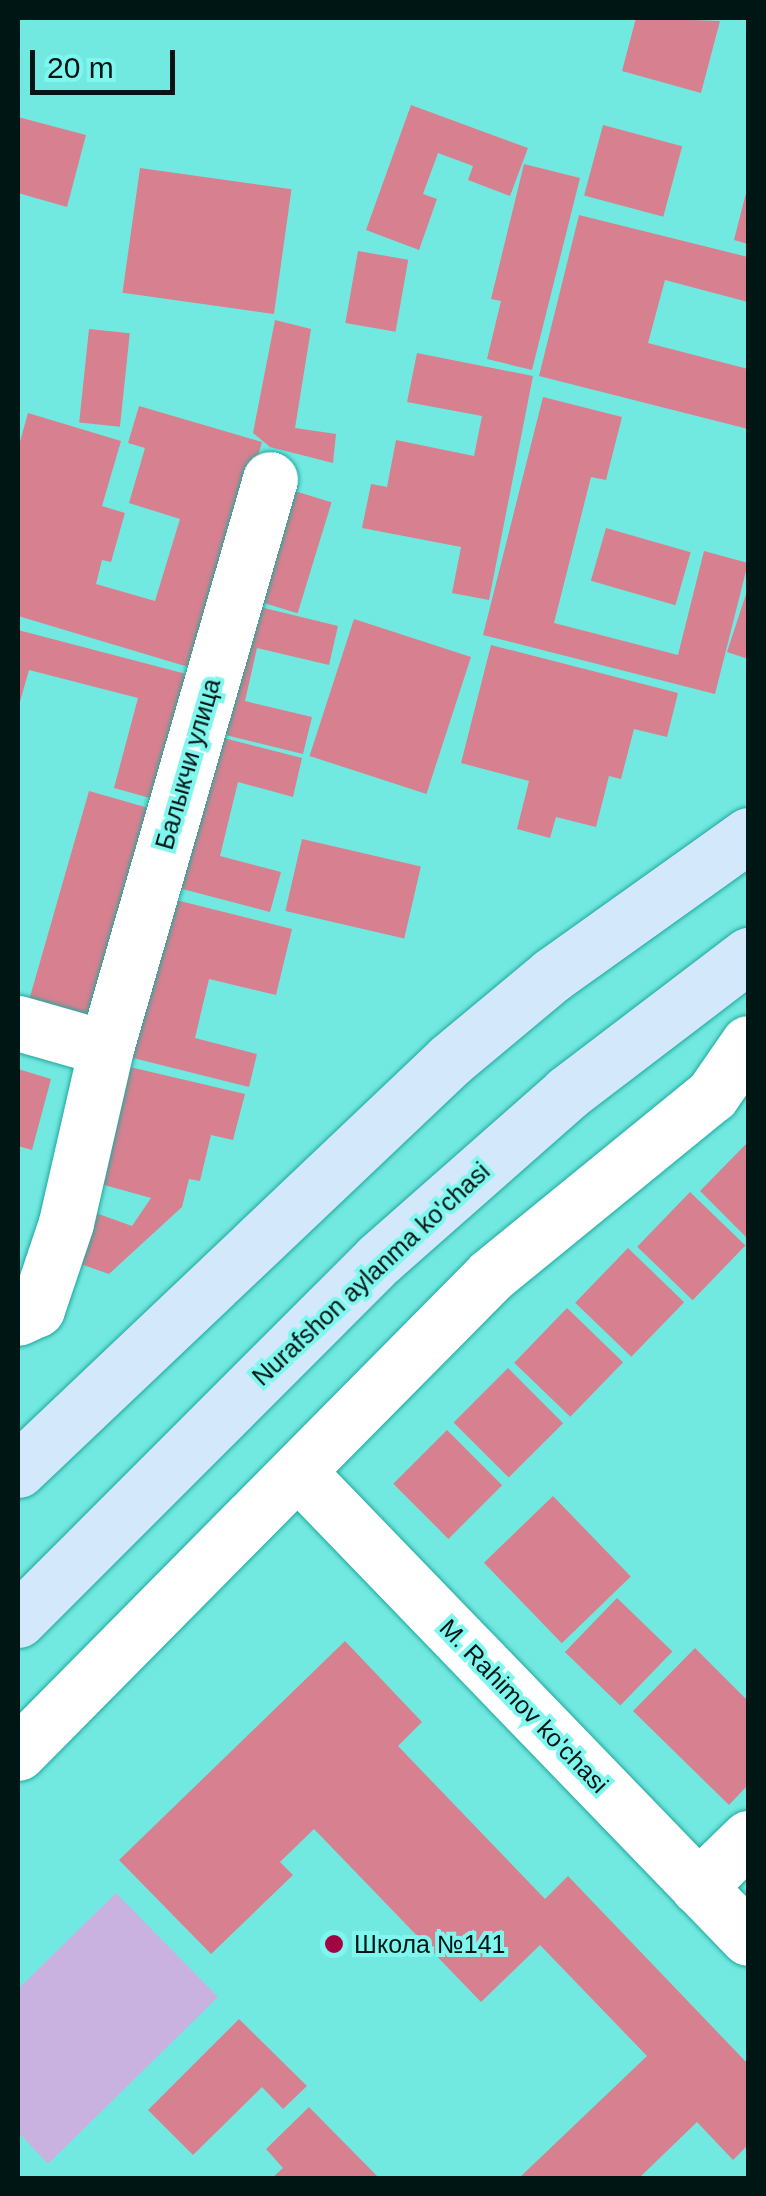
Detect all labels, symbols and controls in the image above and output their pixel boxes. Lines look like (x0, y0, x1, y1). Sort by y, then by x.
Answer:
scale bar (35, 30, 180, 92)
text: 20 m (47, 51, 114, 84)
street label: Балыкчи улица (149, 675, 227, 853)
street label: Nurafshon aylanma ko'chasi (246, 1156, 496, 1392)
street label: M. Rahimov ko'chasi (433, 1613, 615, 1799)
place label: Школа №141 (354, 1929, 505, 1959)
marker: Школа №141 (323, 1933, 345, 1955)

